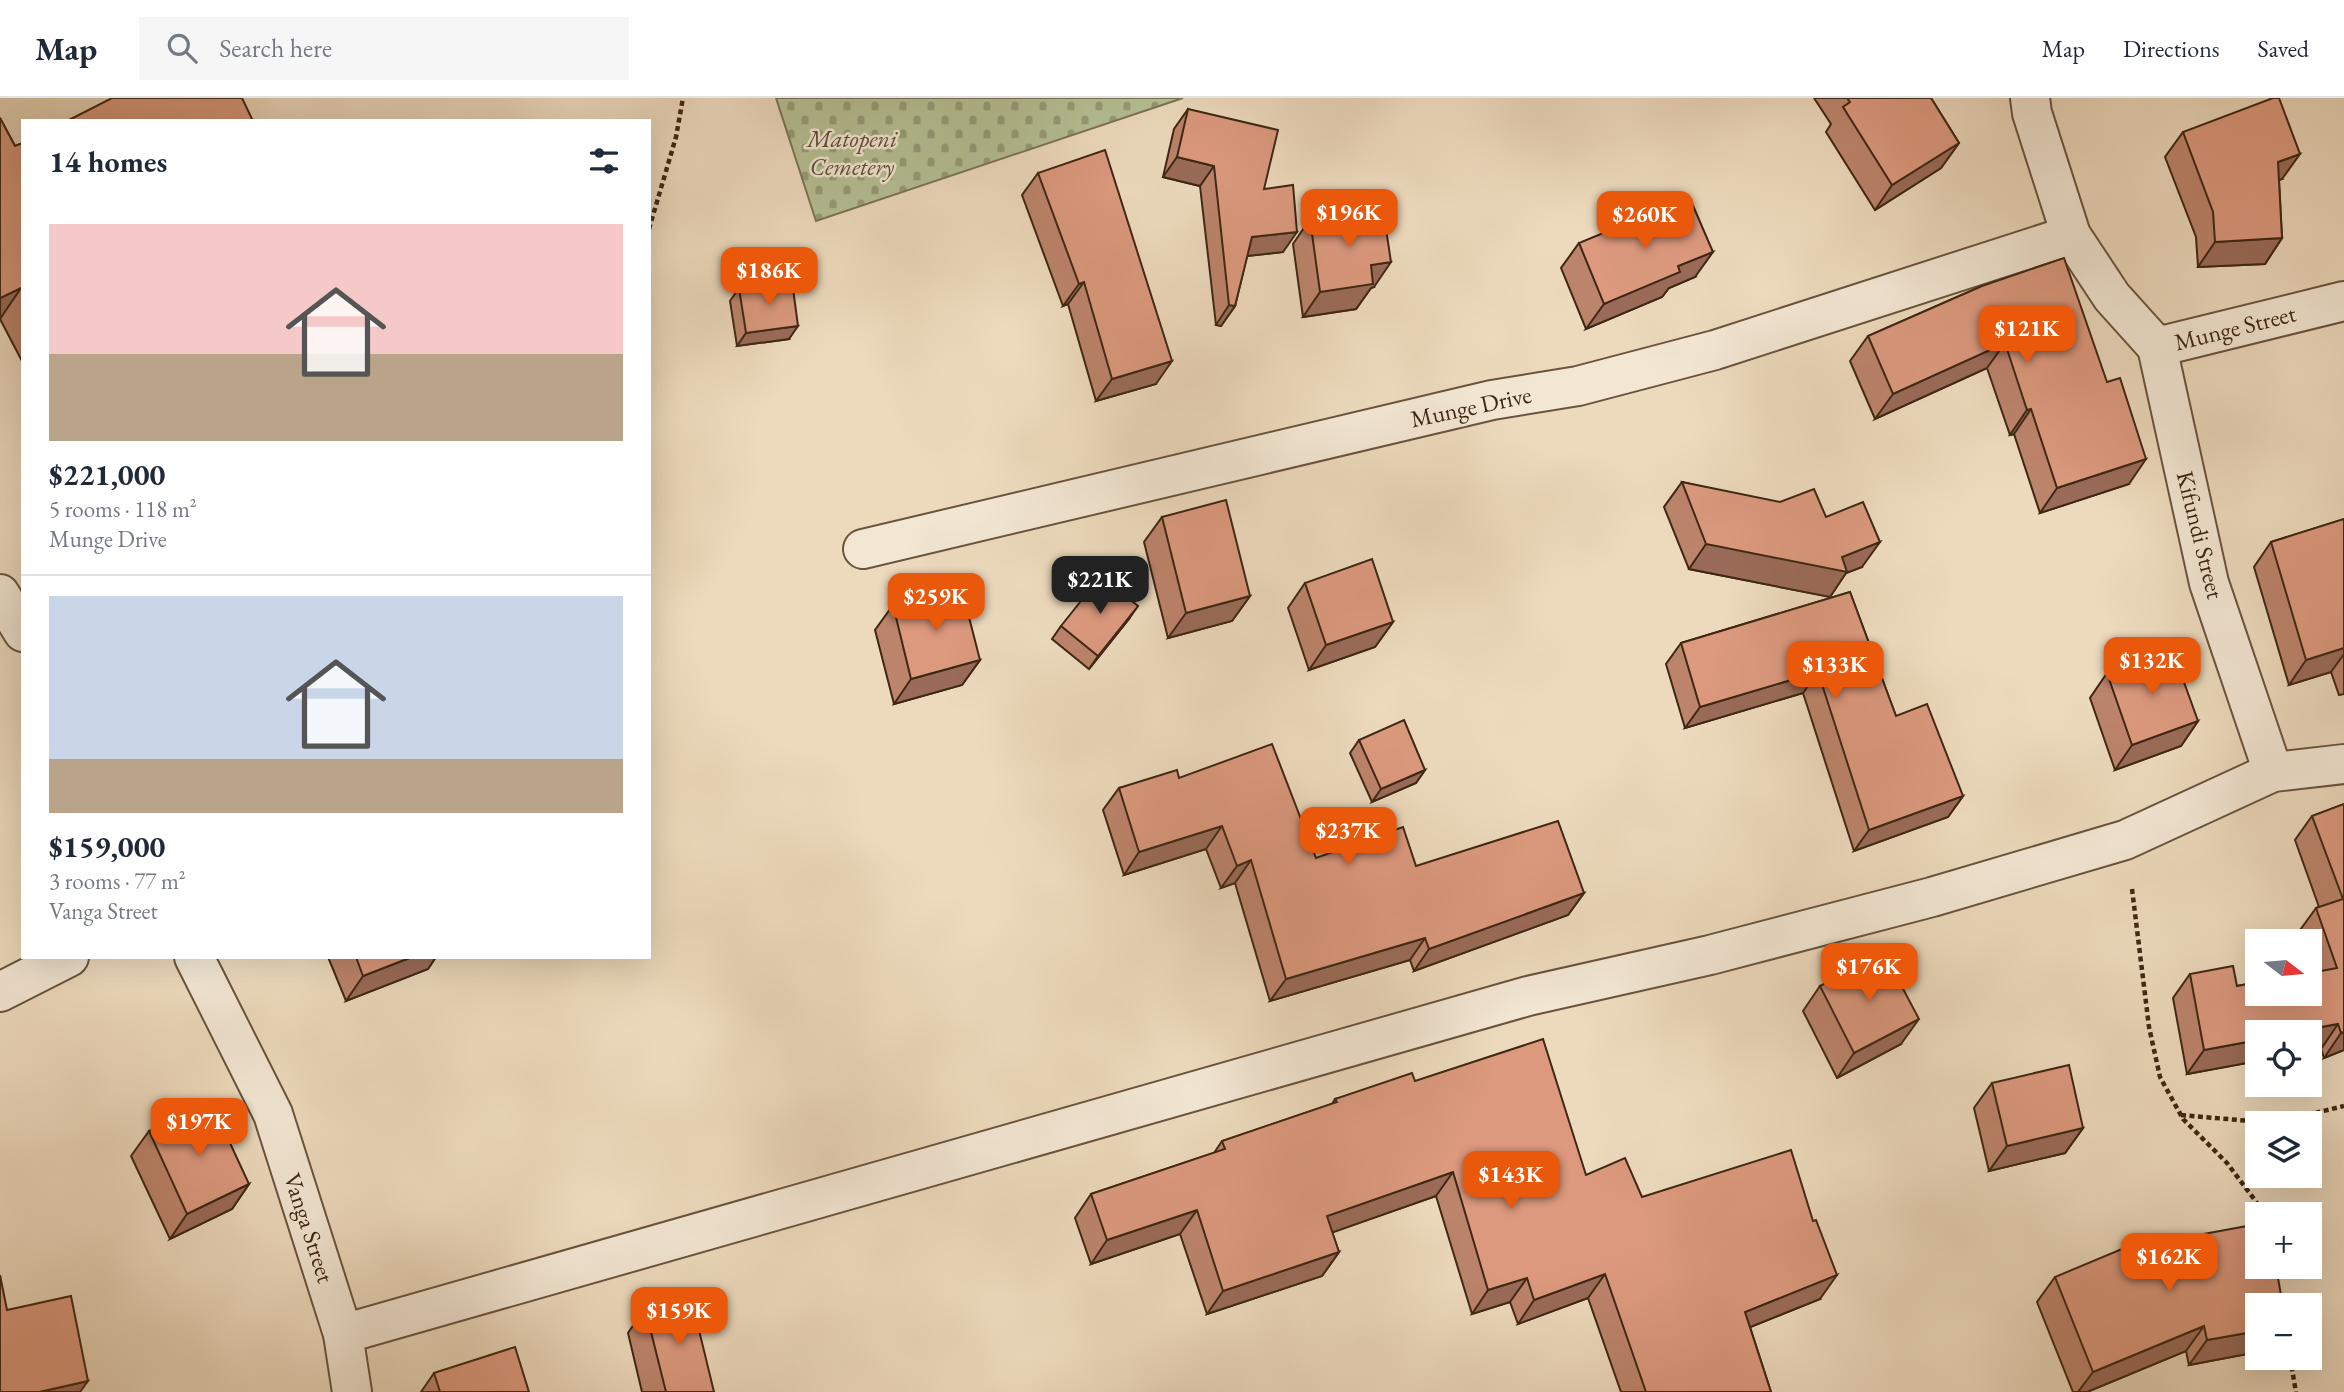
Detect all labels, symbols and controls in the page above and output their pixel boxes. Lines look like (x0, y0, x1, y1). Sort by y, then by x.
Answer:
search box (139, 17, 629, 80)
text: Map (35, 27, 97, 70)
icon: search (163, 29, 201, 67)
text: Search here (219, 31, 332, 65)
text: Map (2042, 33, 2085, 64)
text: Directions (2123, 33, 2220, 64)
text: Saved (2258, 33, 2309, 64)
park label: Matopeni Cemetery (805, 123, 898, 182)
text: 14 homes (49, 142, 167, 181)
icon: filters (585, 142, 623, 180)
pin: $196K (1300, 190, 1398, 249)
pin: $260K (1596, 192, 1694, 251)
text: $196K (1317, 197, 1381, 227)
text: $260K (1613, 199, 1677, 229)
pin: $186K (720, 248, 818, 307)
text: $186K (737, 255, 801, 285)
icon: home (273, 269, 399, 395)
street label: Munge Street (2171, 297, 2299, 358)
pin: $121K (1978, 306, 2076, 365)
text: $121K (1995, 313, 2059, 343)
street label: Munge Drive (1408, 379, 1534, 434)
text: $221,000 (49, 455, 165, 494)
street label: Kifundi Street (2170, 468, 2231, 602)
text: 5 rooms · 118 m² (49, 494, 197, 524)
text: Munge Drive (49, 524, 167, 554)
pin: $221K (1051, 556, 1149, 616)
text: $221K (1068, 564, 1132, 594)
pin: $259K (887, 574, 985, 633)
text: $259K (904, 581, 968, 611)
pin: $132K (2103, 638, 2201, 697)
icon: home (273, 641, 399, 767)
pin: $133K (1786, 642, 1884, 701)
text: $132K (2120, 645, 2184, 675)
text: $133K (1803, 649, 1867, 679)
pin: $237K (1299, 808, 1397, 867)
text: $237K (1316, 815, 1380, 845)
text: $159,000 (49, 827, 165, 866)
text: 3 rooms · 77 m² (49, 866, 186, 896)
text: Vanga Street (49, 896, 158, 926)
north arrow (2245, 929, 2322, 1006)
map controls (2245, 929, 2322, 1370)
pin: $176K (1820, 944, 1918, 1003)
text: $176K (1837, 951, 1901, 981)
button: locate (2245, 1020, 2322, 1097)
pin: $197K (150, 1098, 248, 1158)
text: $197K (167, 1106, 231, 1136)
button: layers (2245, 1111, 2322, 1188)
pin: $143K (1462, 1152, 1560, 1211)
text: $143K (1479, 1159, 1543, 1189)
street label: Vanga Street (277, 1169, 342, 1287)
button: + (2245, 1202, 2322, 1279)
pin: $162K (2120, 1234, 2218, 1293)
text: $162K (2137, 1241, 2201, 1271)
pin: $159K (630, 1288, 728, 1347)
button: − (2245, 1293, 2322, 1370)
text: $159K (647, 1295, 711, 1325)

